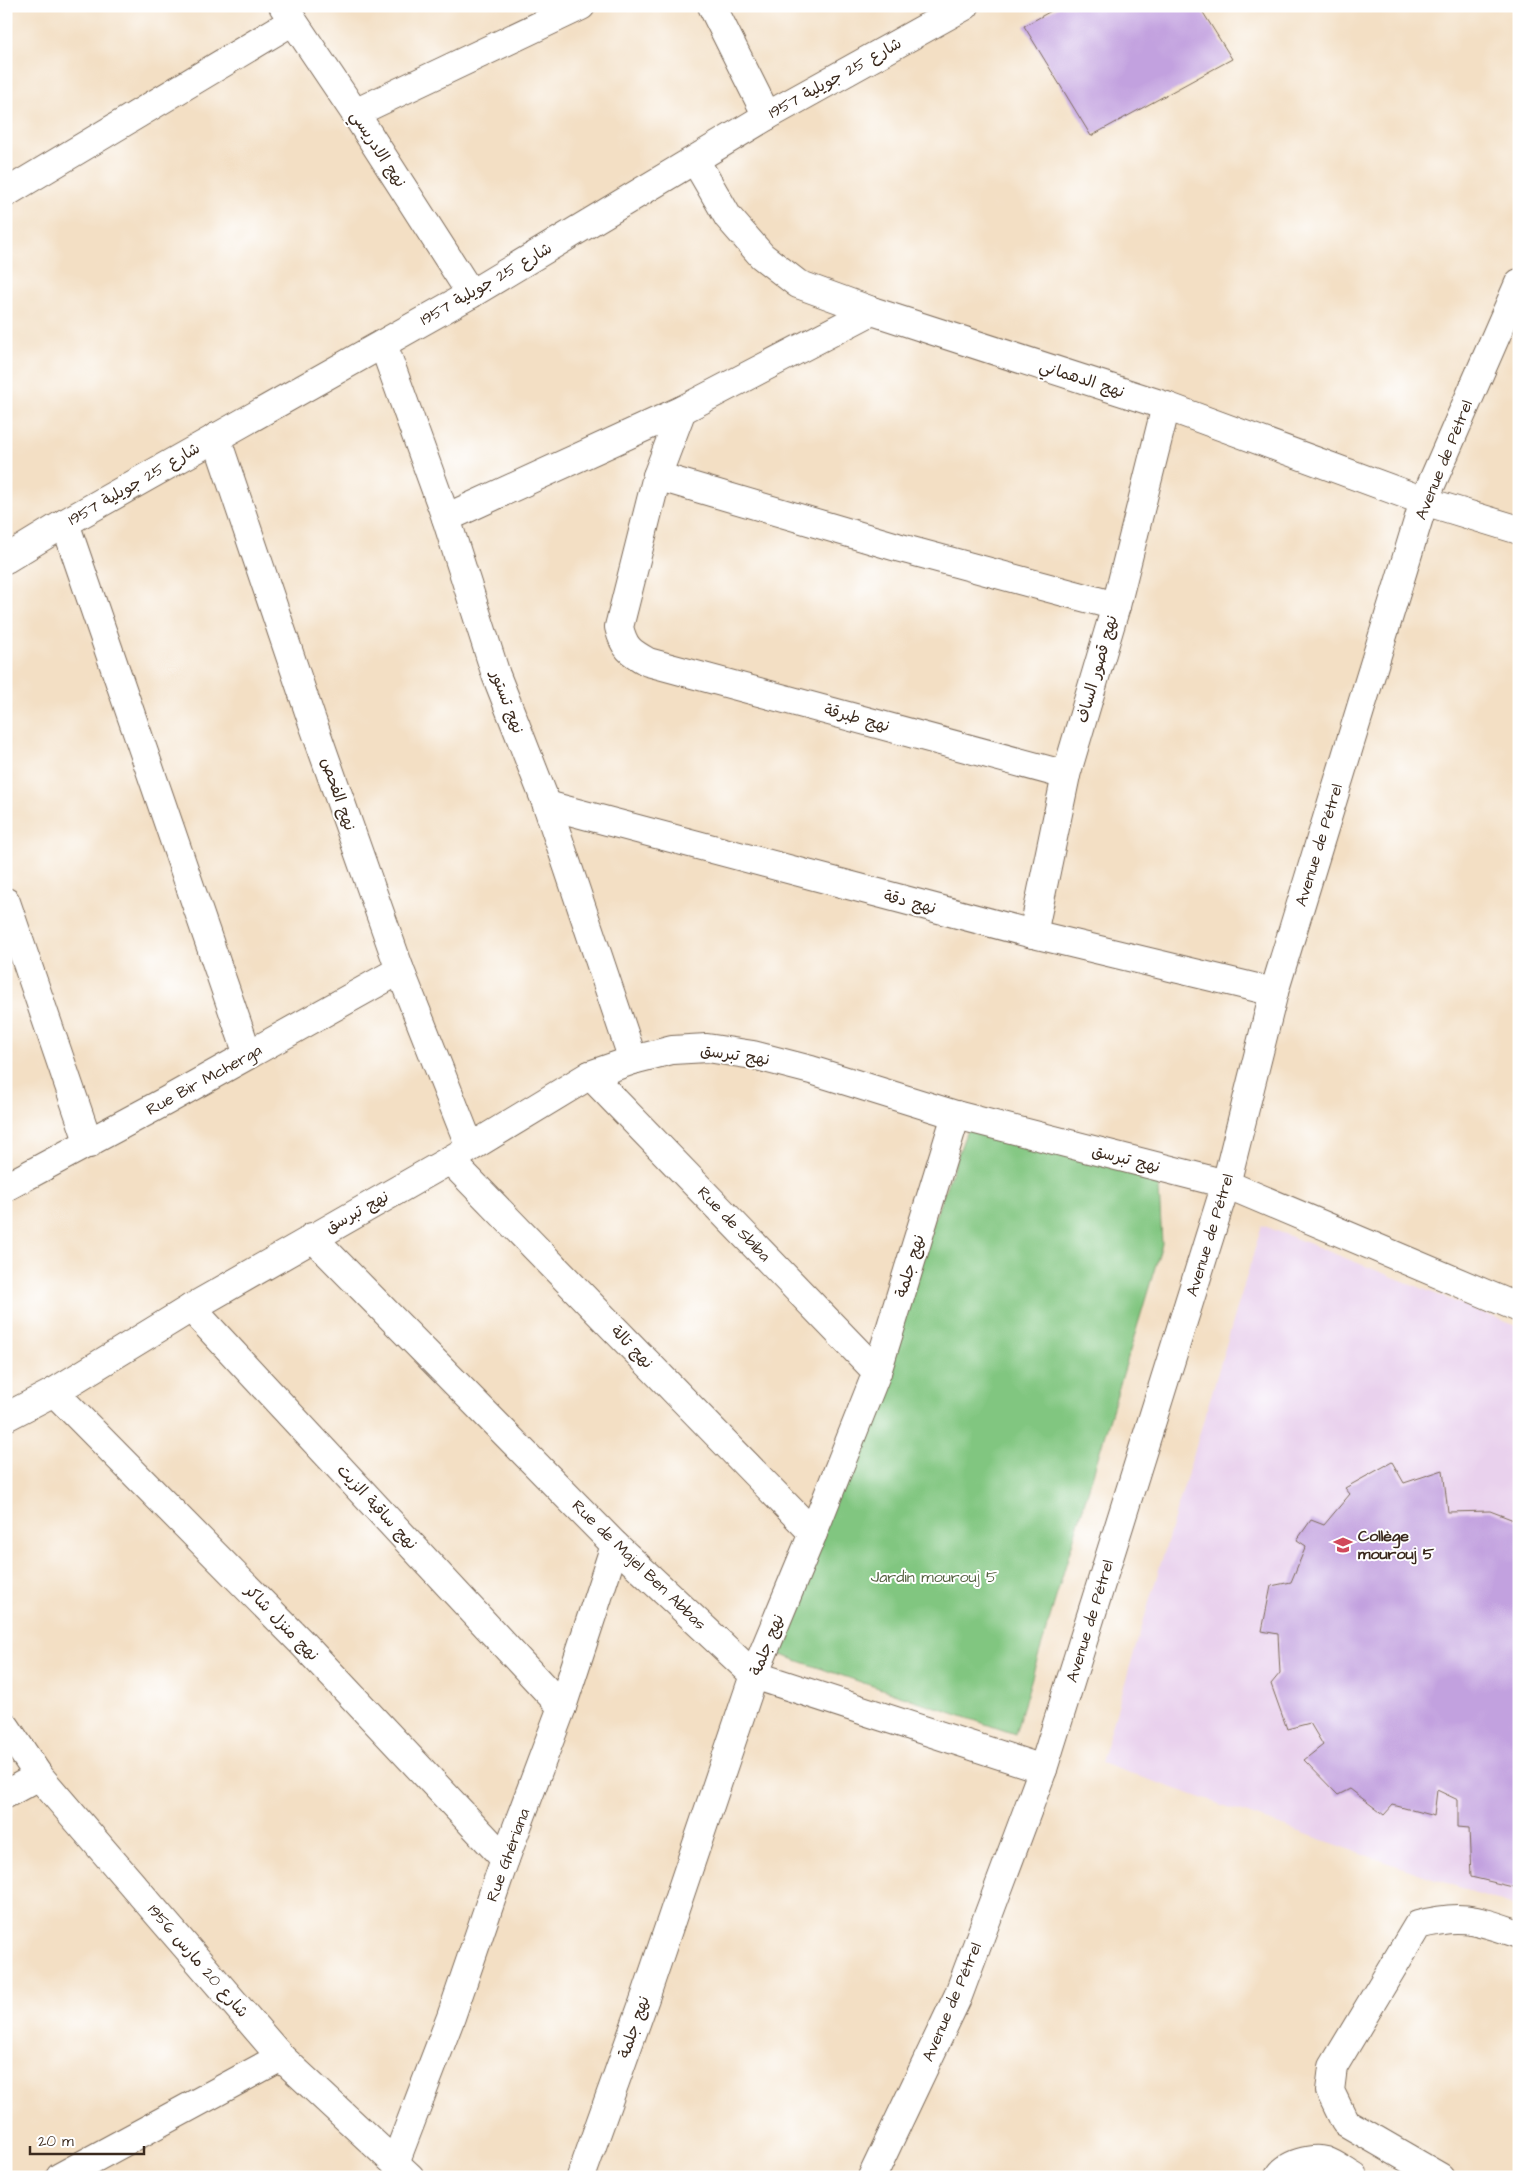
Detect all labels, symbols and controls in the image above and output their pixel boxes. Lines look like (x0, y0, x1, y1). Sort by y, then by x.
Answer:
street label: شارع 25 جويلية 1957 (765, 32, 905, 124)
street label: نهج الادريسي (342, 106, 411, 193)
street label: شارع 25 جويلية 1957 (416, 237, 556, 331)
street label: نهج الدهماني (1036, 355, 1127, 406)
street label: Avenue de Pétrel (1410, 397, 1478, 523)
street label: شارع 25 جويلية 1957 (64, 437, 204, 531)
street label: نهج قصور الساف (1071, 613, 1123, 725)
street label: نهج تستور (484, 665, 529, 737)
street label: نهج طبرقة (822, 699, 892, 737)
street label: نهج الفحص (315, 754, 361, 834)
street label: Avenue de Pétrel (1290, 781, 1348, 909)
street label: نهج دقة (882, 885, 938, 919)
street label: Rue Bir Mcherga (142, 1039, 266, 1122)
street label: نهج تبرسق (699, 1039, 771, 1071)
street label: نهج تبرسق (1089, 1140, 1163, 1178)
street label: Avenue de Pétrel (1181, 1171, 1239, 1299)
street label: Rue de Sbiba (693, 1182, 775, 1266)
street label: نهج تبرسق (321, 1185, 393, 1239)
street label: نهج جلمة (890, 1232, 930, 1300)
street label: نهج تالة (606, 1321, 658, 1373)
street label: نهج ساقية الزيت (332, 1460, 422, 1554)
street label: Rue de Majel Ben Abbas (567, 1495, 711, 1635)
place label: Collège mourouj 5 (1358, 1525, 1435, 1565)
school or university icon: Collège mourouj 5 (1332, 1534, 1354, 1556)
street label: Avenue de Pétrel (1061, 1557, 1119, 1685)
park label: Jardin mourouj 5 (871, 1566, 998, 1588)
street label: نهج منزل شاكر (239, 1579, 324, 1666)
street label: نهج جلمة (745, 1611, 789, 1679)
street label: Rue Ghériana (481, 1805, 535, 1905)
street label: شارع 20 مارس 1956 (143, 1900, 253, 2022)
street label: Avenue de Pétrel (917, 1939, 987, 2065)
street label: نهج جلمة (613, 1993, 655, 2061)
scale bar (30, 2123, 144, 2155)
text: 20 m (38, 2131, 74, 2152)

